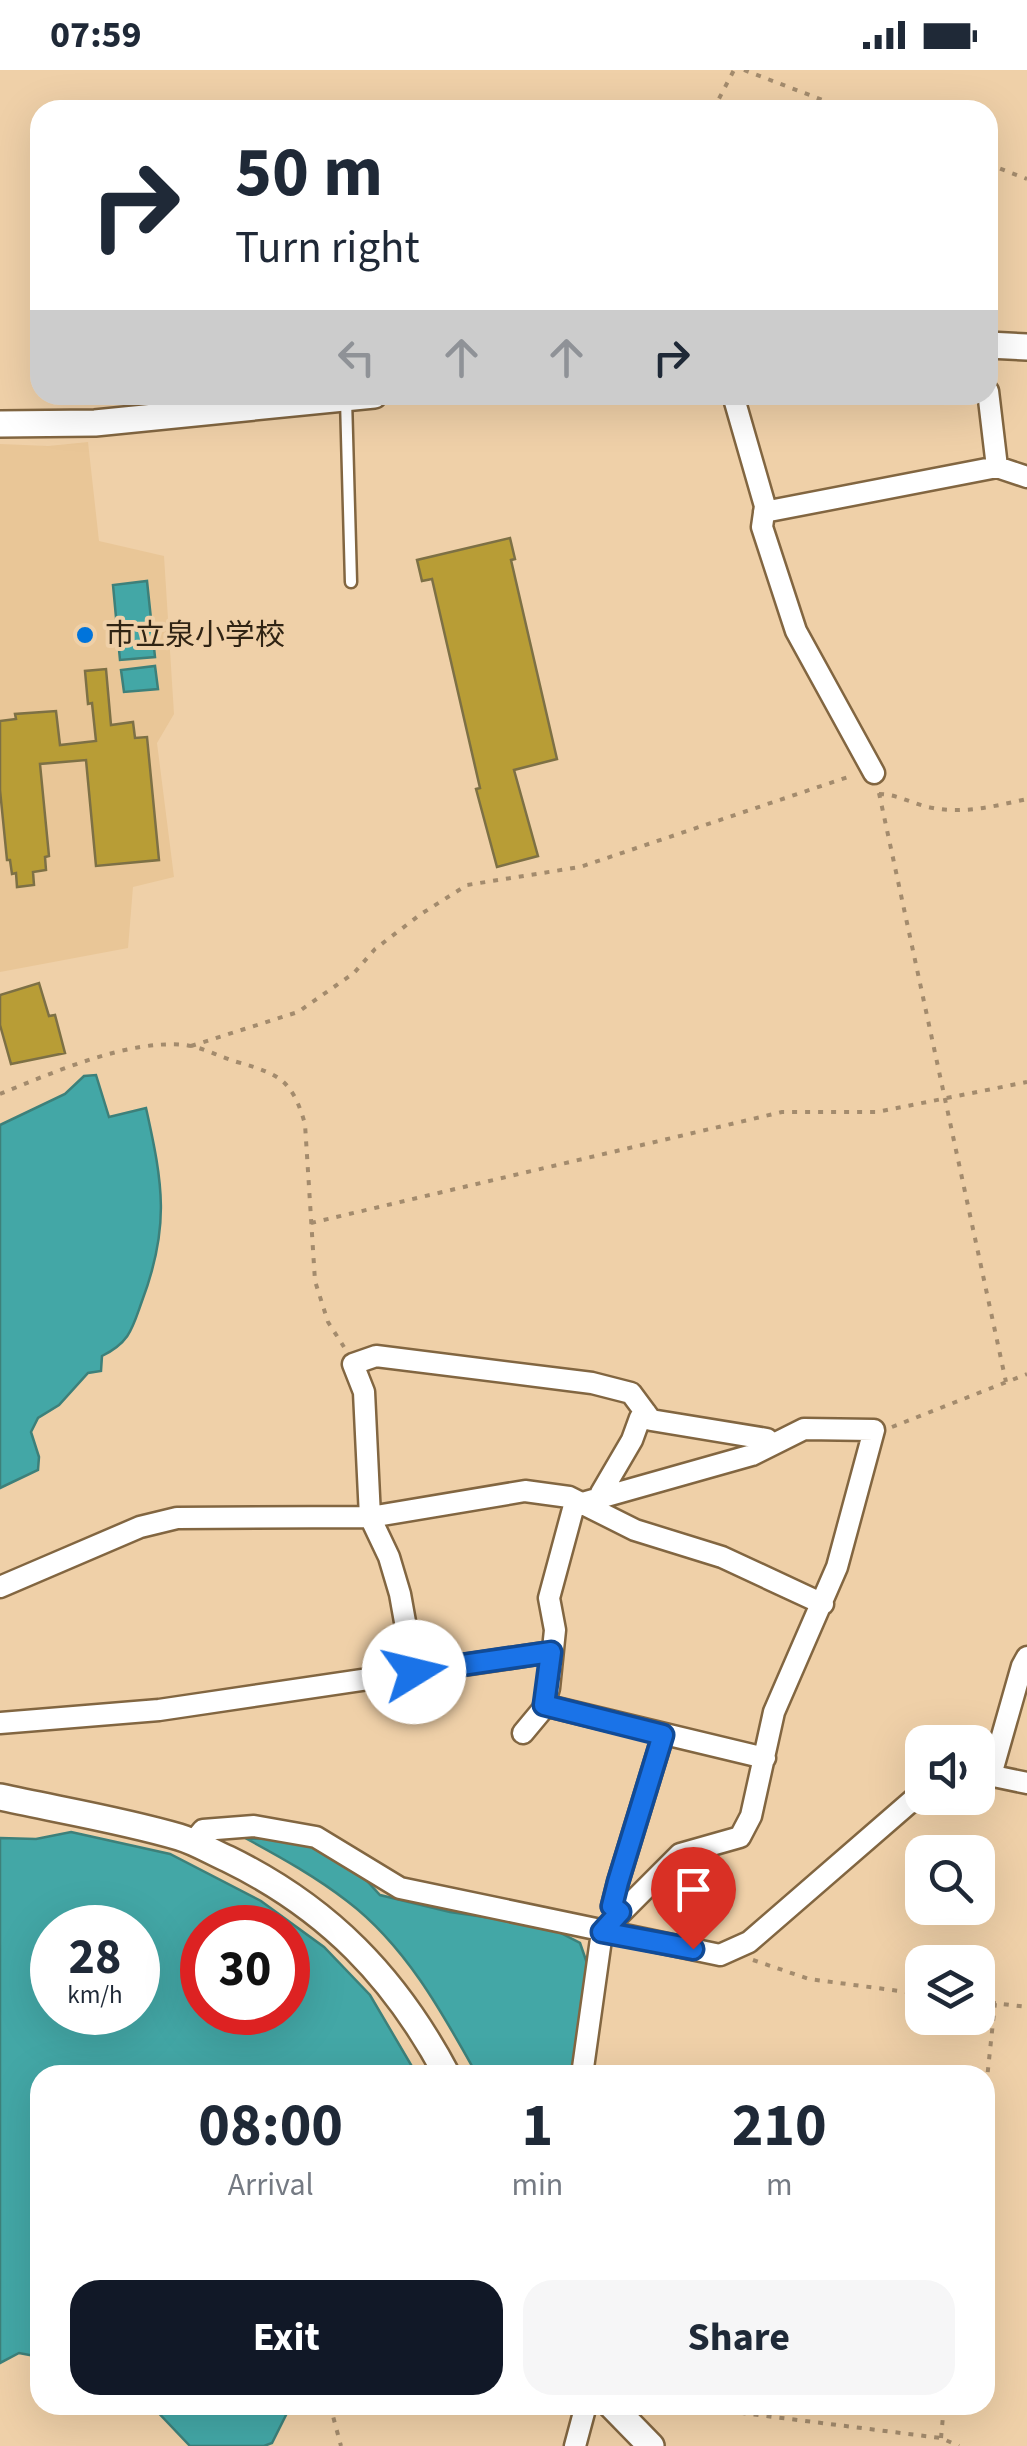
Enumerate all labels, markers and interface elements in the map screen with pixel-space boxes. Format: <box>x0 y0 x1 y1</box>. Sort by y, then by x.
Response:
text: 07:59 <box>50 8 142 62</box>
text: 50 m <box>235 123 383 223</box>
icon: right <box>70 140 200 270</box>
text: Turn right <box>235 216 420 280</box>
icon: left <box>329 330 384 385</box>
icon: ahead <box>434 330 489 385</box>
icon: ahead <box>539 330 594 385</box>
icon: right <box>644 330 699 385</box>
place label: 市立泉小学校 <box>105 614 285 657</box>
marker: 市立泉小学校 <box>74 624 96 646</box>
position arrow <box>362 1620 466 1724</box>
map controls <box>905 1725 995 2035</box>
button: sound <box>905 1725 995 1815</box>
button: search <box>905 1835 995 1925</box>
pin <box>651 1847 736 1950</box>
icon: arrive <box>666 1862 721 1917</box>
speed limit sign: 30 <box>180 1905 310 2035</box>
text: 28 <box>69 1922 121 1993</box>
button: layers <box>905 1945 995 2035</box>
text: km/h <box>67 1977 123 2013</box>
text: 08:00 <box>198 2084 343 2169</box>
text: 1 <box>522 2084 553 2169</box>
text: 210 <box>732 2084 827 2169</box>
text: Arrival <box>228 2162 314 2208</box>
text: min <box>511 2162 563 2208</box>
text: m <box>766 2162 792 2208</box>
button: Exit <box>70 2280 503 2395</box>
button: Share <box>523 2280 955 2395</box>

